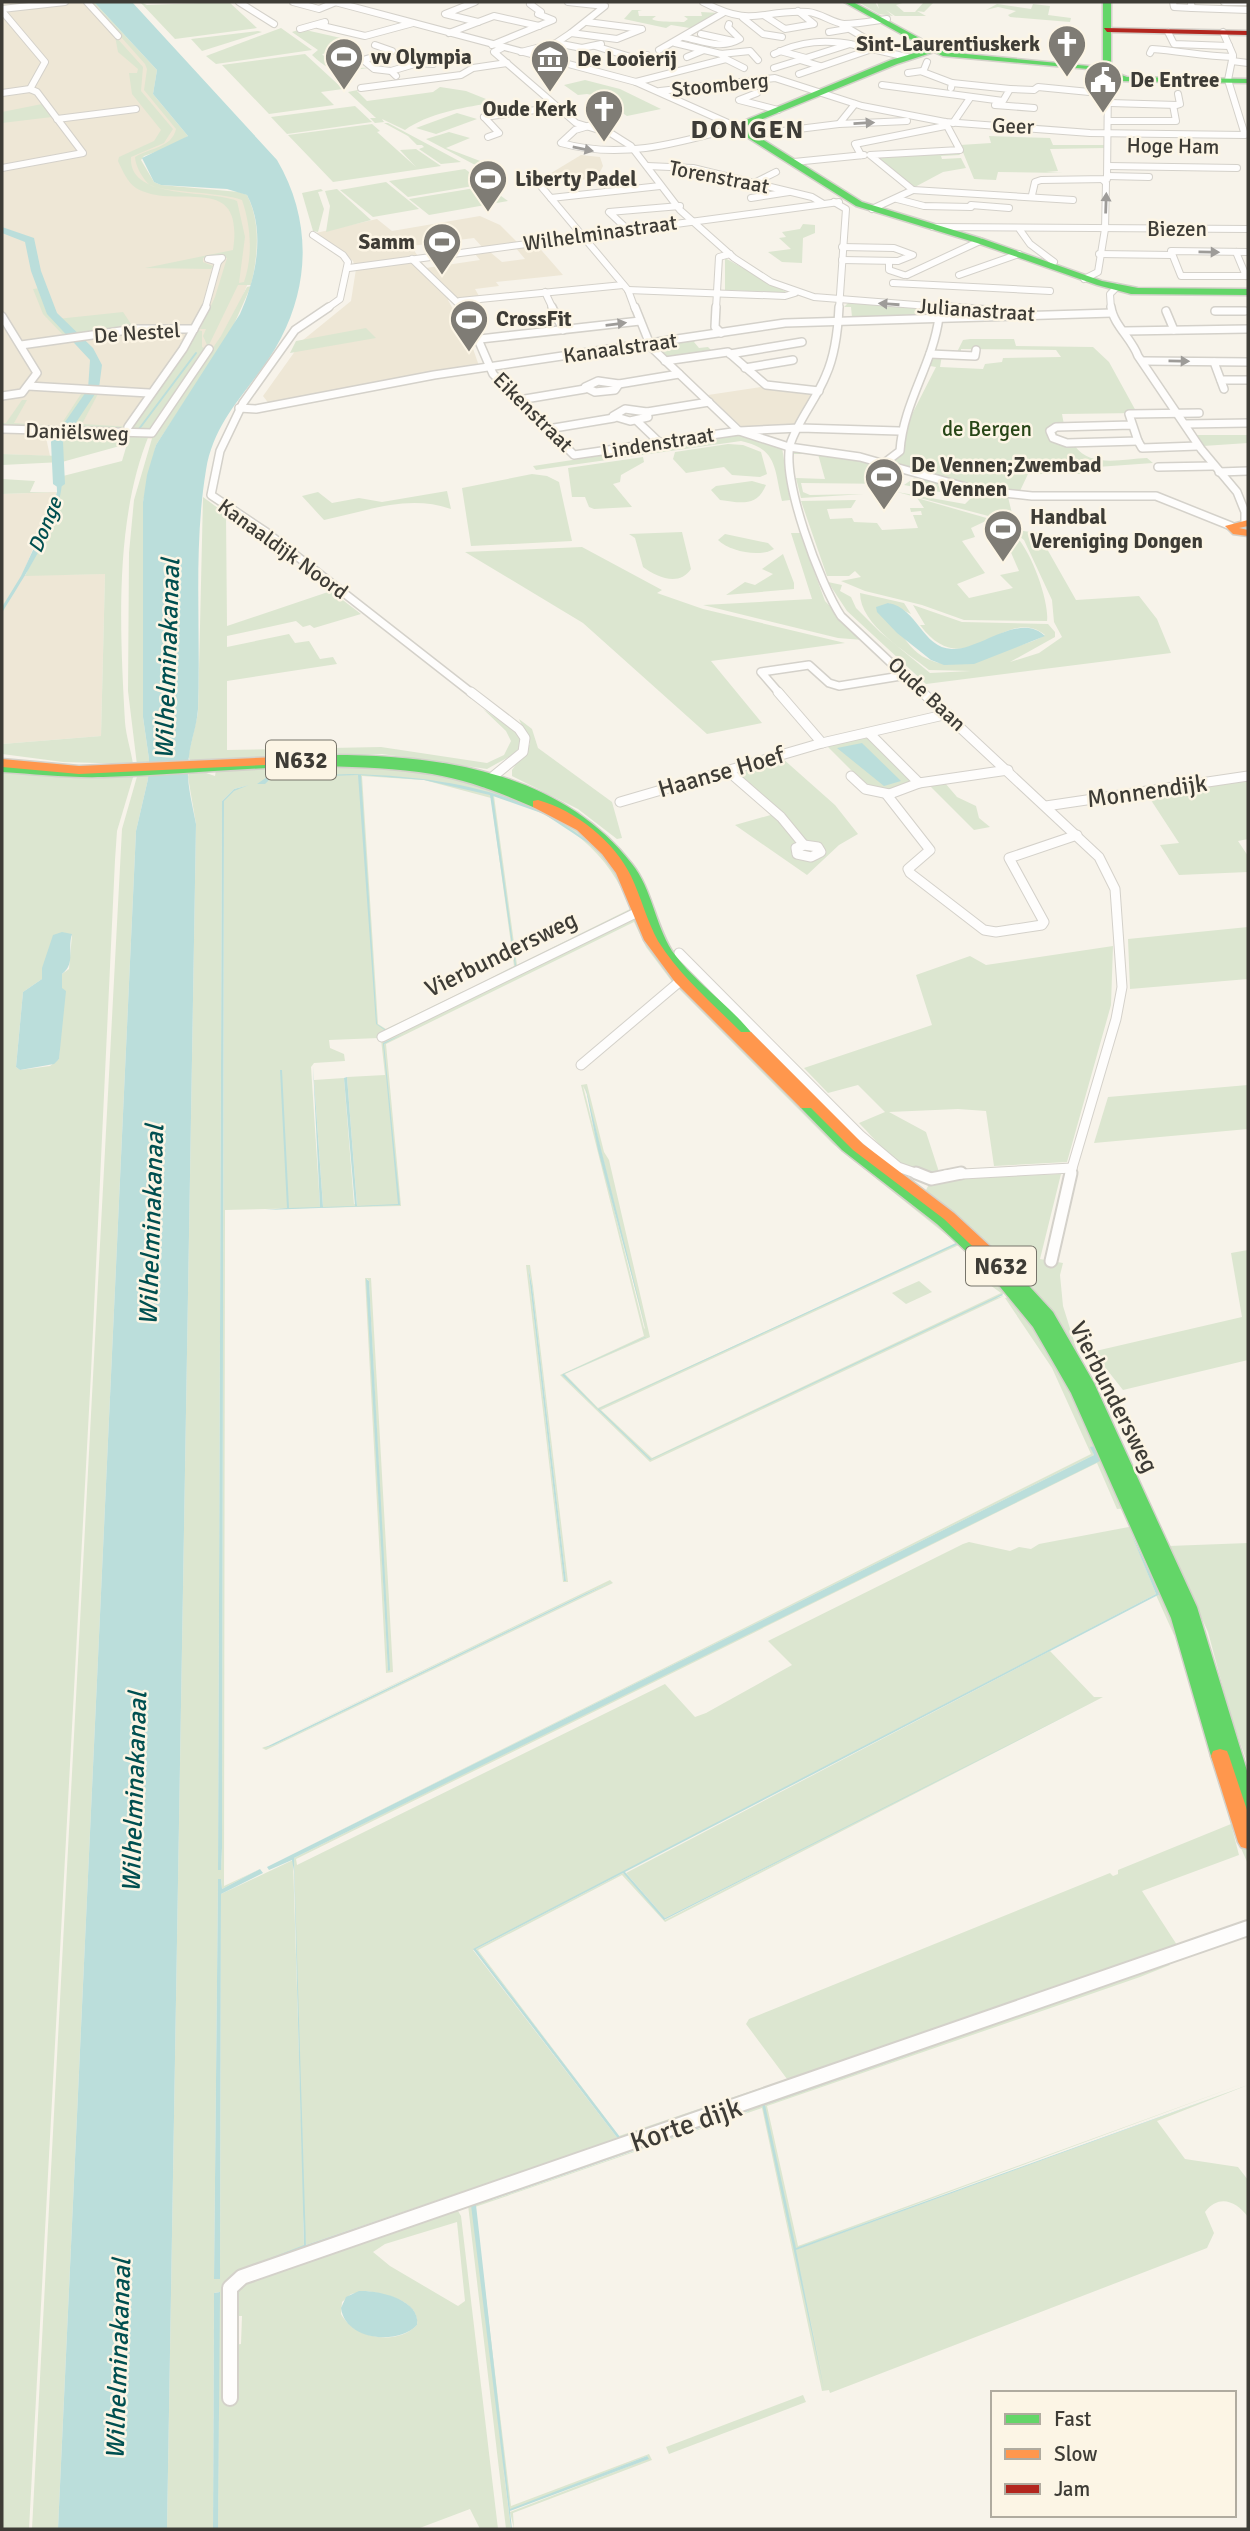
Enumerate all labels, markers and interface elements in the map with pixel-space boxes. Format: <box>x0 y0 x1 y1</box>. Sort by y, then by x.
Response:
church icon: Sint-Laurentiuskerk <box>1046 23 1088 78</box>
place label: Sint-Laurentiuskerk <box>856 31 1040 57</box>
sports icon: vv Olympia <box>323 36 365 91</box>
museum icon: De Looierij <box>529 38 571 93</box>
place label: vv Olympia <box>370 44 472 70</box>
place label: De Looierij <box>577 46 677 72</box>
public building icon: De Entree <box>1082 59 1124 114</box>
street label: Stoomberg <box>670 67 770 103</box>
place label: De Entree <box>1130 67 1219 93</box>
church icon: Oude Kerk <box>583 88 625 143</box>
place label: Oude Kerk <box>483 96 577 122</box>
street label: Geer <box>991 112 1035 140</box>
district label: DONGEN <box>691 114 805 146</box>
one-way arrow <box>853 117 875 128</box>
street label: Hoge Ham <box>1126 132 1220 160</box>
one-way arrow <box>572 143 594 154</box>
street label: Torenstraat <box>667 155 771 199</box>
sports icon: Liberty Padel <box>467 158 509 213</box>
place label: Liberty Padel <box>515 166 637 192</box>
one-way arrow <box>1100 192 1111 214</box>
street label: Wilhelminastraat <box>522 209 678 257</box>
street label: Biezen <box>1147 216 1207 242</box>
sports icon: Samm <box>421 221 463 276</box>
place label: Samm <box>359 229 415 255</box>
one-way arrow <box>1199 246 1221 257</box>
street label: Julianastraat <box>916 293 1036 327</box>
sports icon: CrossFit <box>448 298 490 353</box>
one-way arrow <box>878 298 900 309</box>
place label: CrossFit <box>496 306 572 332</box>
street label: De Nestel <box>93 317 181 349</box>
one-way arrow <box>605 318 627 329</box>
street label: Kanaalstraat <box>561 327 679 369</box>
one-way arrow <box>1168 355 1190 367</box>
street label: Eikenstraat <box>488 367 578 457</box>
park label: de Bergen <box>942 416 1032 442</box>
street label: Daniëlsweg <box>25 417 129 447</box>
street label: Lindenstraat <box>600 421 716 465</box>
place label: De Vennen;Zwembad De Vennen <box>911 452 1101 502</box>
sports icon: De Vennen;Zwembad De Vennen <box>863 456 905 511</box>
water label: Donge <box>22 492 68 557</box>
street label: Kanaaldijk Noord <box>213 493 353 605</box>
place label: Handbal Vereniging Dongen <box>1030 504 1203 554</box>
sports icon: Handbal Vereniging Dongen <box>982 508 1024 563</box>
water label: Wilhelminakanaal <box>149 556 188 760</box>
street label: Oude Baan <box>883 651 971 737</box>
street label: Haanse Hoef <box>654 739 789 804</box>
road number: N632 <box>266 740 336 780</box>
street label: Monnendijk <box>1085 768 1209 814</box>
street label: Vierbundersweg <box>420 904 582 1004</box>
water label: Wilhelminakanaal <box>133 1122 172 1326</box>
road number: N632 <box>966 1246 1036 1286</box>
street label: Vierbundersweg <box>1063 1316 1165 1478</box>
water label: Wilhelminakanaal <box>116 1689 155 1893</box>
street label: Korte dijk <box>626 2090 746 2160</box>
water label: Wilhelminakanaal <box>100 2256 139 2460</box>
legend <box>991 2391 1236 2517</box>
text: Fast <box>1054 2406 1091 2432</box>
text: Slow <box>1054 2441 1098 2467</box>
text: Jam <box>1054 2476 1090 2502</box>

